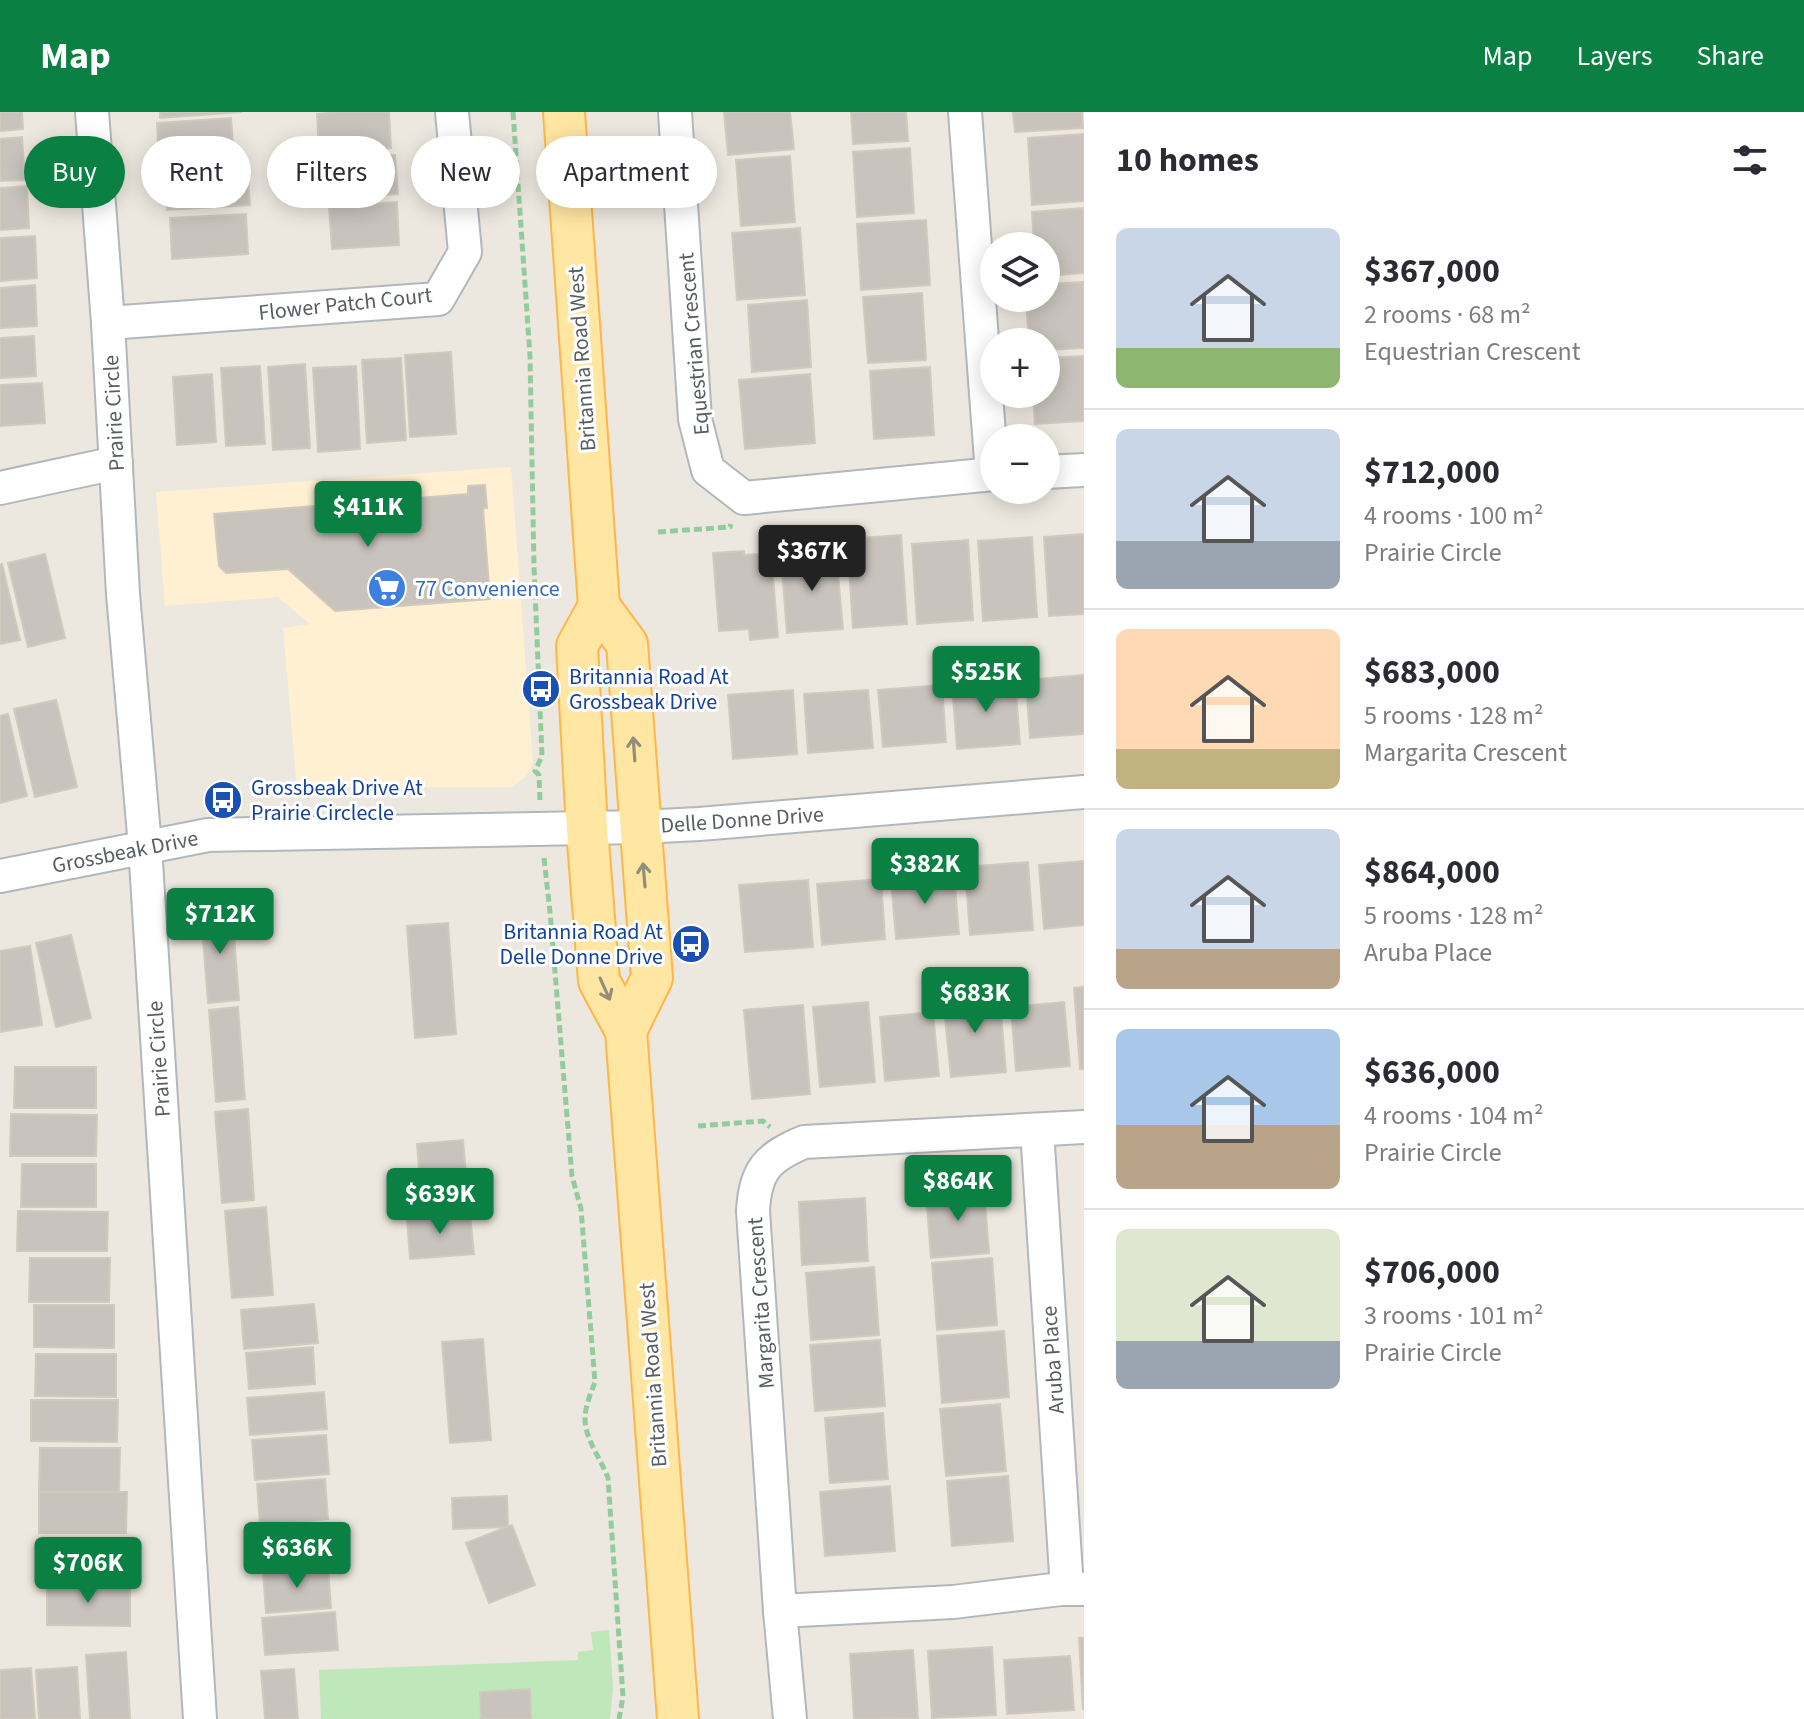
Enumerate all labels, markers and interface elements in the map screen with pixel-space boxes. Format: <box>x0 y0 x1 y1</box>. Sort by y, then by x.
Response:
text: Map <box>40 29 111 83</box>
text: Map <box>1482 36 1532 76</box>
text: Layers <box>1576 36 1652 76</box>
text: Share <box>1696 36 1764 76</box>
chip: Buy <box>24 136 125 208</box>
chip: Rent <box>141 136 251 208</box>
chip: Filters <box>267 136 395 208</box>
chip: New <box>411 136 520 208</box>
chip: Apartment <box>536 136 717 208</box>
text: 10 homes <box>1116 136 1259 185</box>
icon: filters <box>1728 138 1772 182</box>
map controls <box>980 232 1060 504</box>
button: layers <box>980 232 1060 312</box>
text: $367,000 <box>1364 247 1500 296</box>
street label: Equestrian Crescent <box>670 251 718 437</box>
icon: home <box>1180 260 1276 356</box>
street label: Britannia Road West <box>560 265 604 452</box>
street label: Flower Patch Court <box>257 279 434 329</box>
text: 2 rooms · 68 m² <box>1364 296 1531 333</box>
button: + <box>980 328 1060 408</box>
text: Equestrian Crescent <box>1364 333 1581 370</box>
street label: Prairie Circle <box>95 354 133 472</box>
button: − <box>980 424 1060 504</box>
text: $712,000 <box>1364 448 1500 497</box>
icon: home <box>1180 461 1276 557</box>
pin: $411K <box>312 481 424 549</box>
text: $411K <box>333 488 403 525</box>
text: 4 rooms · 100 m² <box>1364 497 1543 534</box>
pin: $367K <box>756 525 868 593</box>
text: $367K <box>777 532 847 569</box>
text: Prairie Circle <box>1364 534 1502 571</box>
supermarket icon: 77 Convenience <box>366 567 408 609</box>
place label: 77 Convenience <box>415 573 560 605</box>
pin: $525K <box>930 646 1042 714</box>
text: $683,000 <box>1364 648 1500 697</box>
text: $525K <box>951 653 1021 690</box>
place label: Britannia Road At Grossbeak Drive <box>569 661 729 718</box>
icon: home <box>1180 661 1276 757</box>
bus stop icon: Britannia Road At Grossbeak Drive <box>520 668 562 710</box>
text: 5 rooms · 128 m² <box>1364 697 1543 734</box>
text: Margarita Crescent <box>1364 734 1567 771</box>
one-way arrow <box>626 736 641 763</box>
place label: Grossbeak Drive At Prairie Circlecle <box>251 772 423 829</box>
bus stop icon: Grossbeak Drive At Prairie Circlecle <box>202 779 244 821</box>
street label: Delle Donne Drive <box>659 798 825 842</box>
street label: Grossbeak Drive <box>49 822 201 882</box>
pin: $382K <box>869 838 981 906</box>
text: $382K <box>890 845 960 882</box>
text: $864,000 <box>1364 848 1500 897</box>
icon: home <box>1180 861 1276 957</box>
one-way arrow <box>636 862 651 889</box>
pin: $712K <box>164 888 276 956</box>
text: $712K <box>185 895 255 932</box>
text: 5 rooms · 128 m² <box>1364 897 1543 934</box>
place label: Britannia Road At Delle Donne Drive <box>500 916 664 973</box>
bus stop icon: Britannia Road At Delle Donne Drive <box>670 923 712 965</box>
text: Aruba Place <box>1364 934 1492 971</box>
pin: $683K <box>919 967 1031 1035</box>
text: $683K <box>940 974 1010 1011</box>
one-way arrow <box>598 976 613 1001</box>
street label: Prairie Circle <box>139 1000 179 1118</box>
text: $636,000 <box>1364 1048 1500 1097</box>
icon: home <box>1180 1061 1276 1157</box>
text: 4 rooms · 104 m² <box>1364 1097 1543 1134</box>
text: Prairie Circle <box>1364 1134 1502 1171</box>
pin: $864K <box>902 1155 1014 1223</box>
text: $864K <box>923 1162 993 1199</box>
pin: $639K <box>384 1168 496 1236</box>
text: $639K <box>405 1175 475 1212</box>
street label: Margarita Crescent <box>739 1216 783 1390</box>
text: $706,000 <box>1364 1248 1500 1297</box>
icon: home <box>1180 1261 1276 1357</box>
street label: Britannia Road West <box>631 1281 675 1468</box>
text: 3 rooms · 101 m² <box>1364 1297 1543 1334</box>
street label: Aruba Place <box>1033 1305 1073 1415</box>
text: Prairie Circle <box>1364 1334 1502 1371</box>
pin: $636K <box>241 1522 353 1590</box>
text: $636K <box>262 1529 332 1566</box>
pin: $706K <box>32 1537 144 1605</box>
text: $706K <box>53 1544 123 1581</box>

